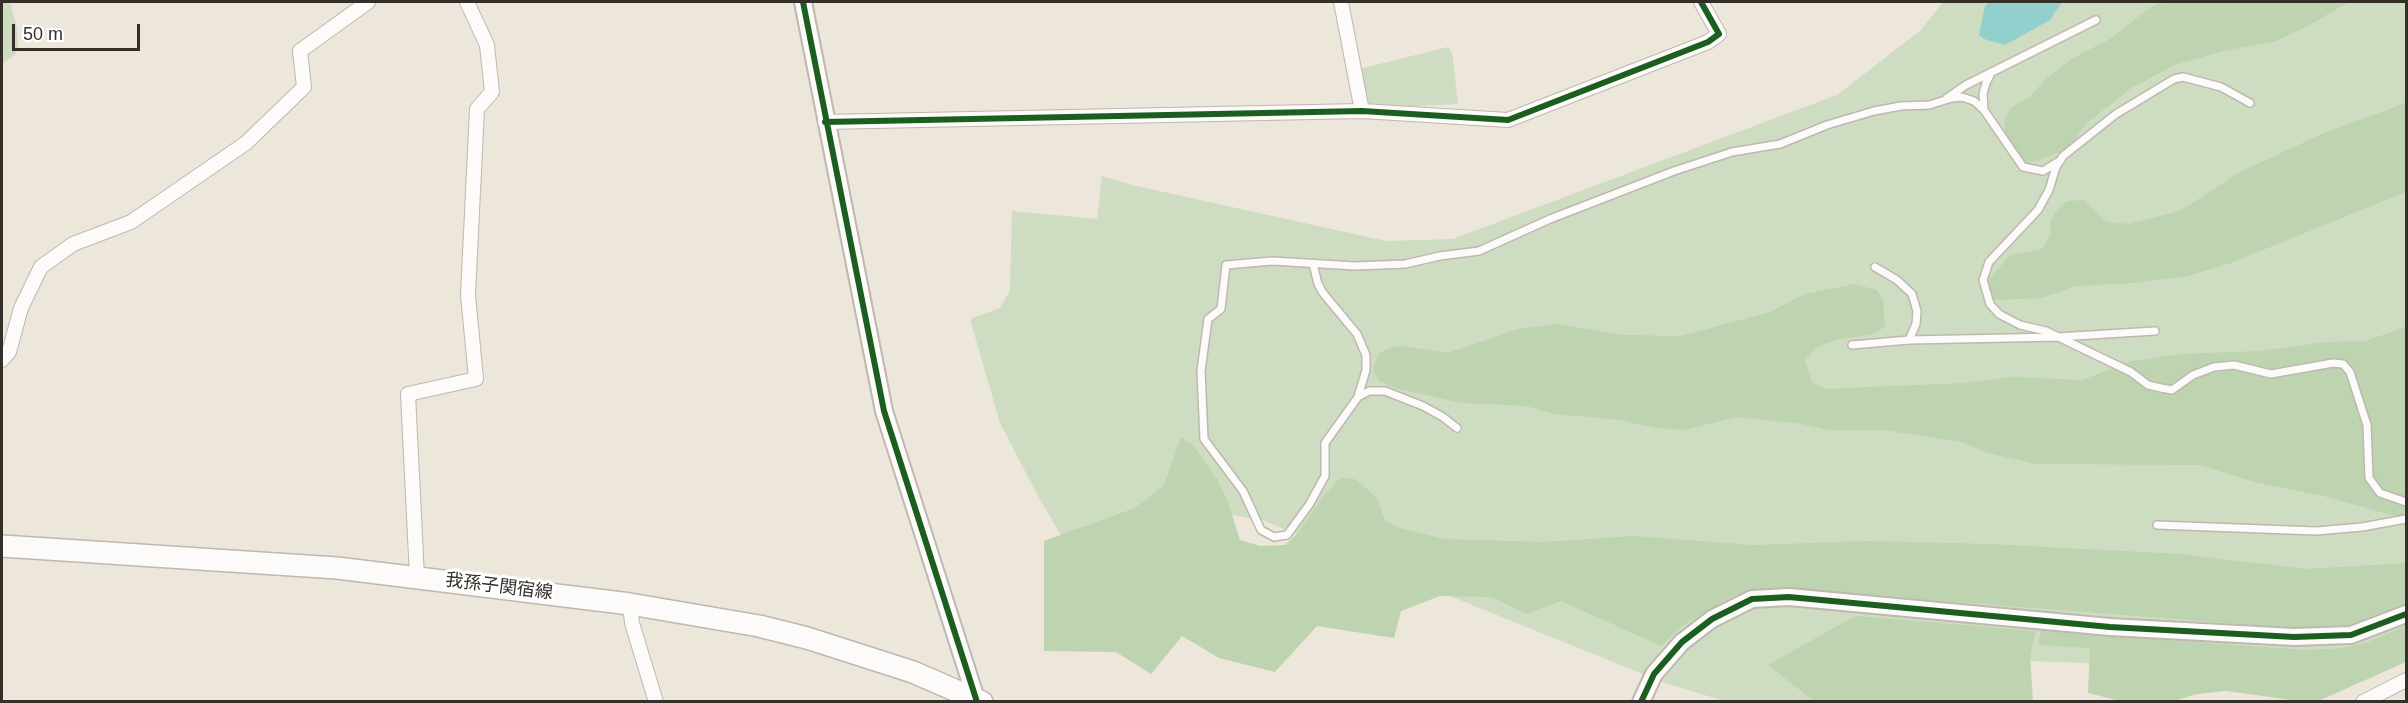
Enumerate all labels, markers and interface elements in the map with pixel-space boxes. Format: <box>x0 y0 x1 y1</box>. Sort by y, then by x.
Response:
scale bar <box>15 12 142 50</box>
text: 50 m <box>23 24 63 44</box>
street label: 我孫子関宿線 <box>444 570 554 604</box>

